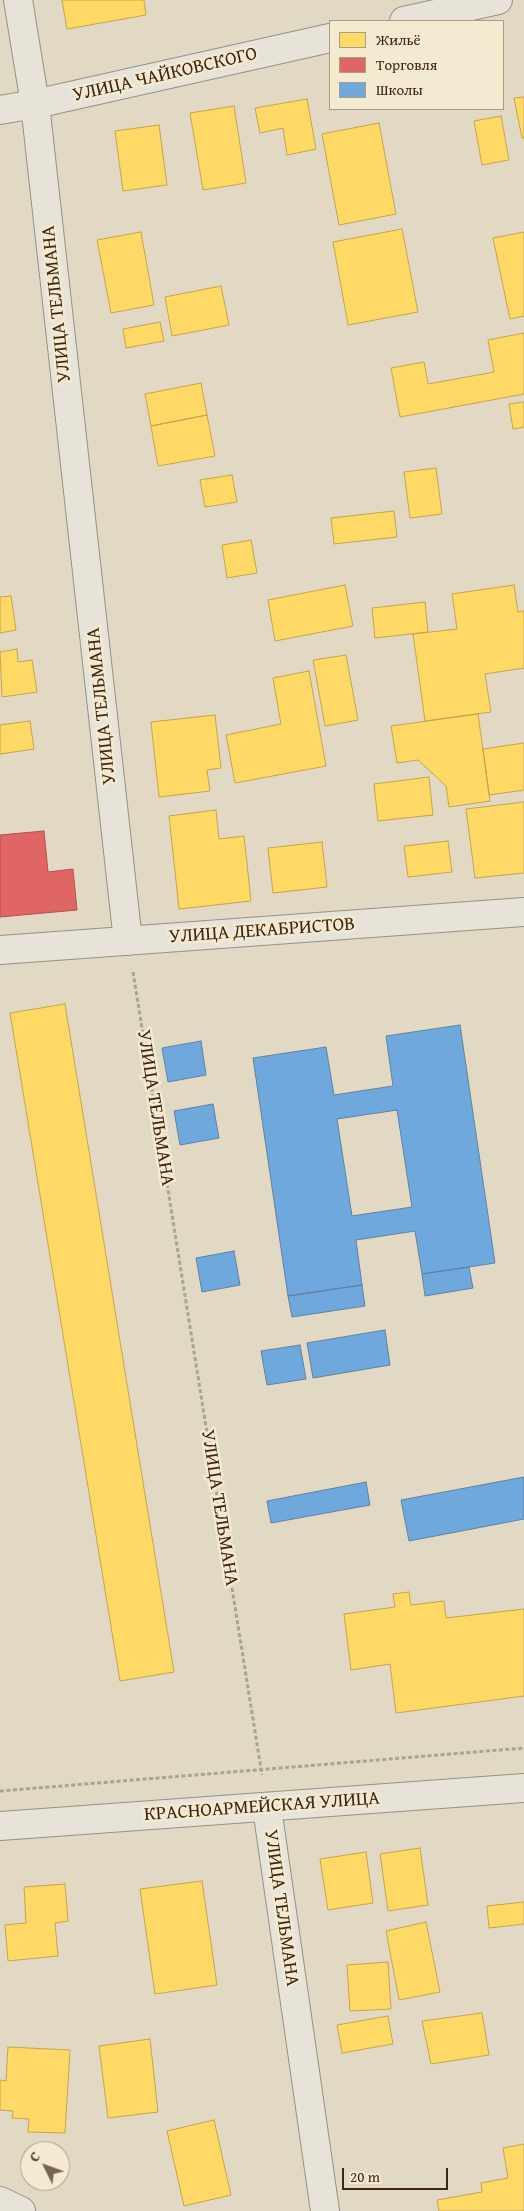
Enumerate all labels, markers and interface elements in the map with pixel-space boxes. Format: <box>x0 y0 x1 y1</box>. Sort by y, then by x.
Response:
legend <box>329 20 504 110</box>
text: Жильё <box>376 29 421 50</box>
street label: УЛИЦА ЧАЙКОВСКОГО <box>71 43 259 107</box>
text: Торговля <box>376 54 437 75</box>
text: Школы <box>376 79 423 100</box>
street label: УЛИЦА ТЕЛЬМАНА <box>37 224 77 384</box>
street label: УЛИЦА ТЕЛЬМАНА <box>82 626 122 786</box>
street label: УЛИЦА ДЕКАБРИСТОВ <box>168 913 356 949</box>
street label: УЛИЦА ТЕЛЬМАНА <box>131 1028 179 1188</box>
street label: УЛИЦА ТЕЛЬМАНА <box>195 1428 243 1588</box>
street label: КРАСНОАРМЕЙСКАЯ УЛИЦА <box>143 1787 381 1827</box>
street label: УЛИЦА ТЕЛЬМАНА <box>259 1828 303 1988</box>
north arrow <box>20 2141 70 2191</box>
text: С <box>25 2147 45 2166</box>
scale bar <box>344 2158 450 2190</box>
text: 20 m <box>350 2166 380 2187</box>

